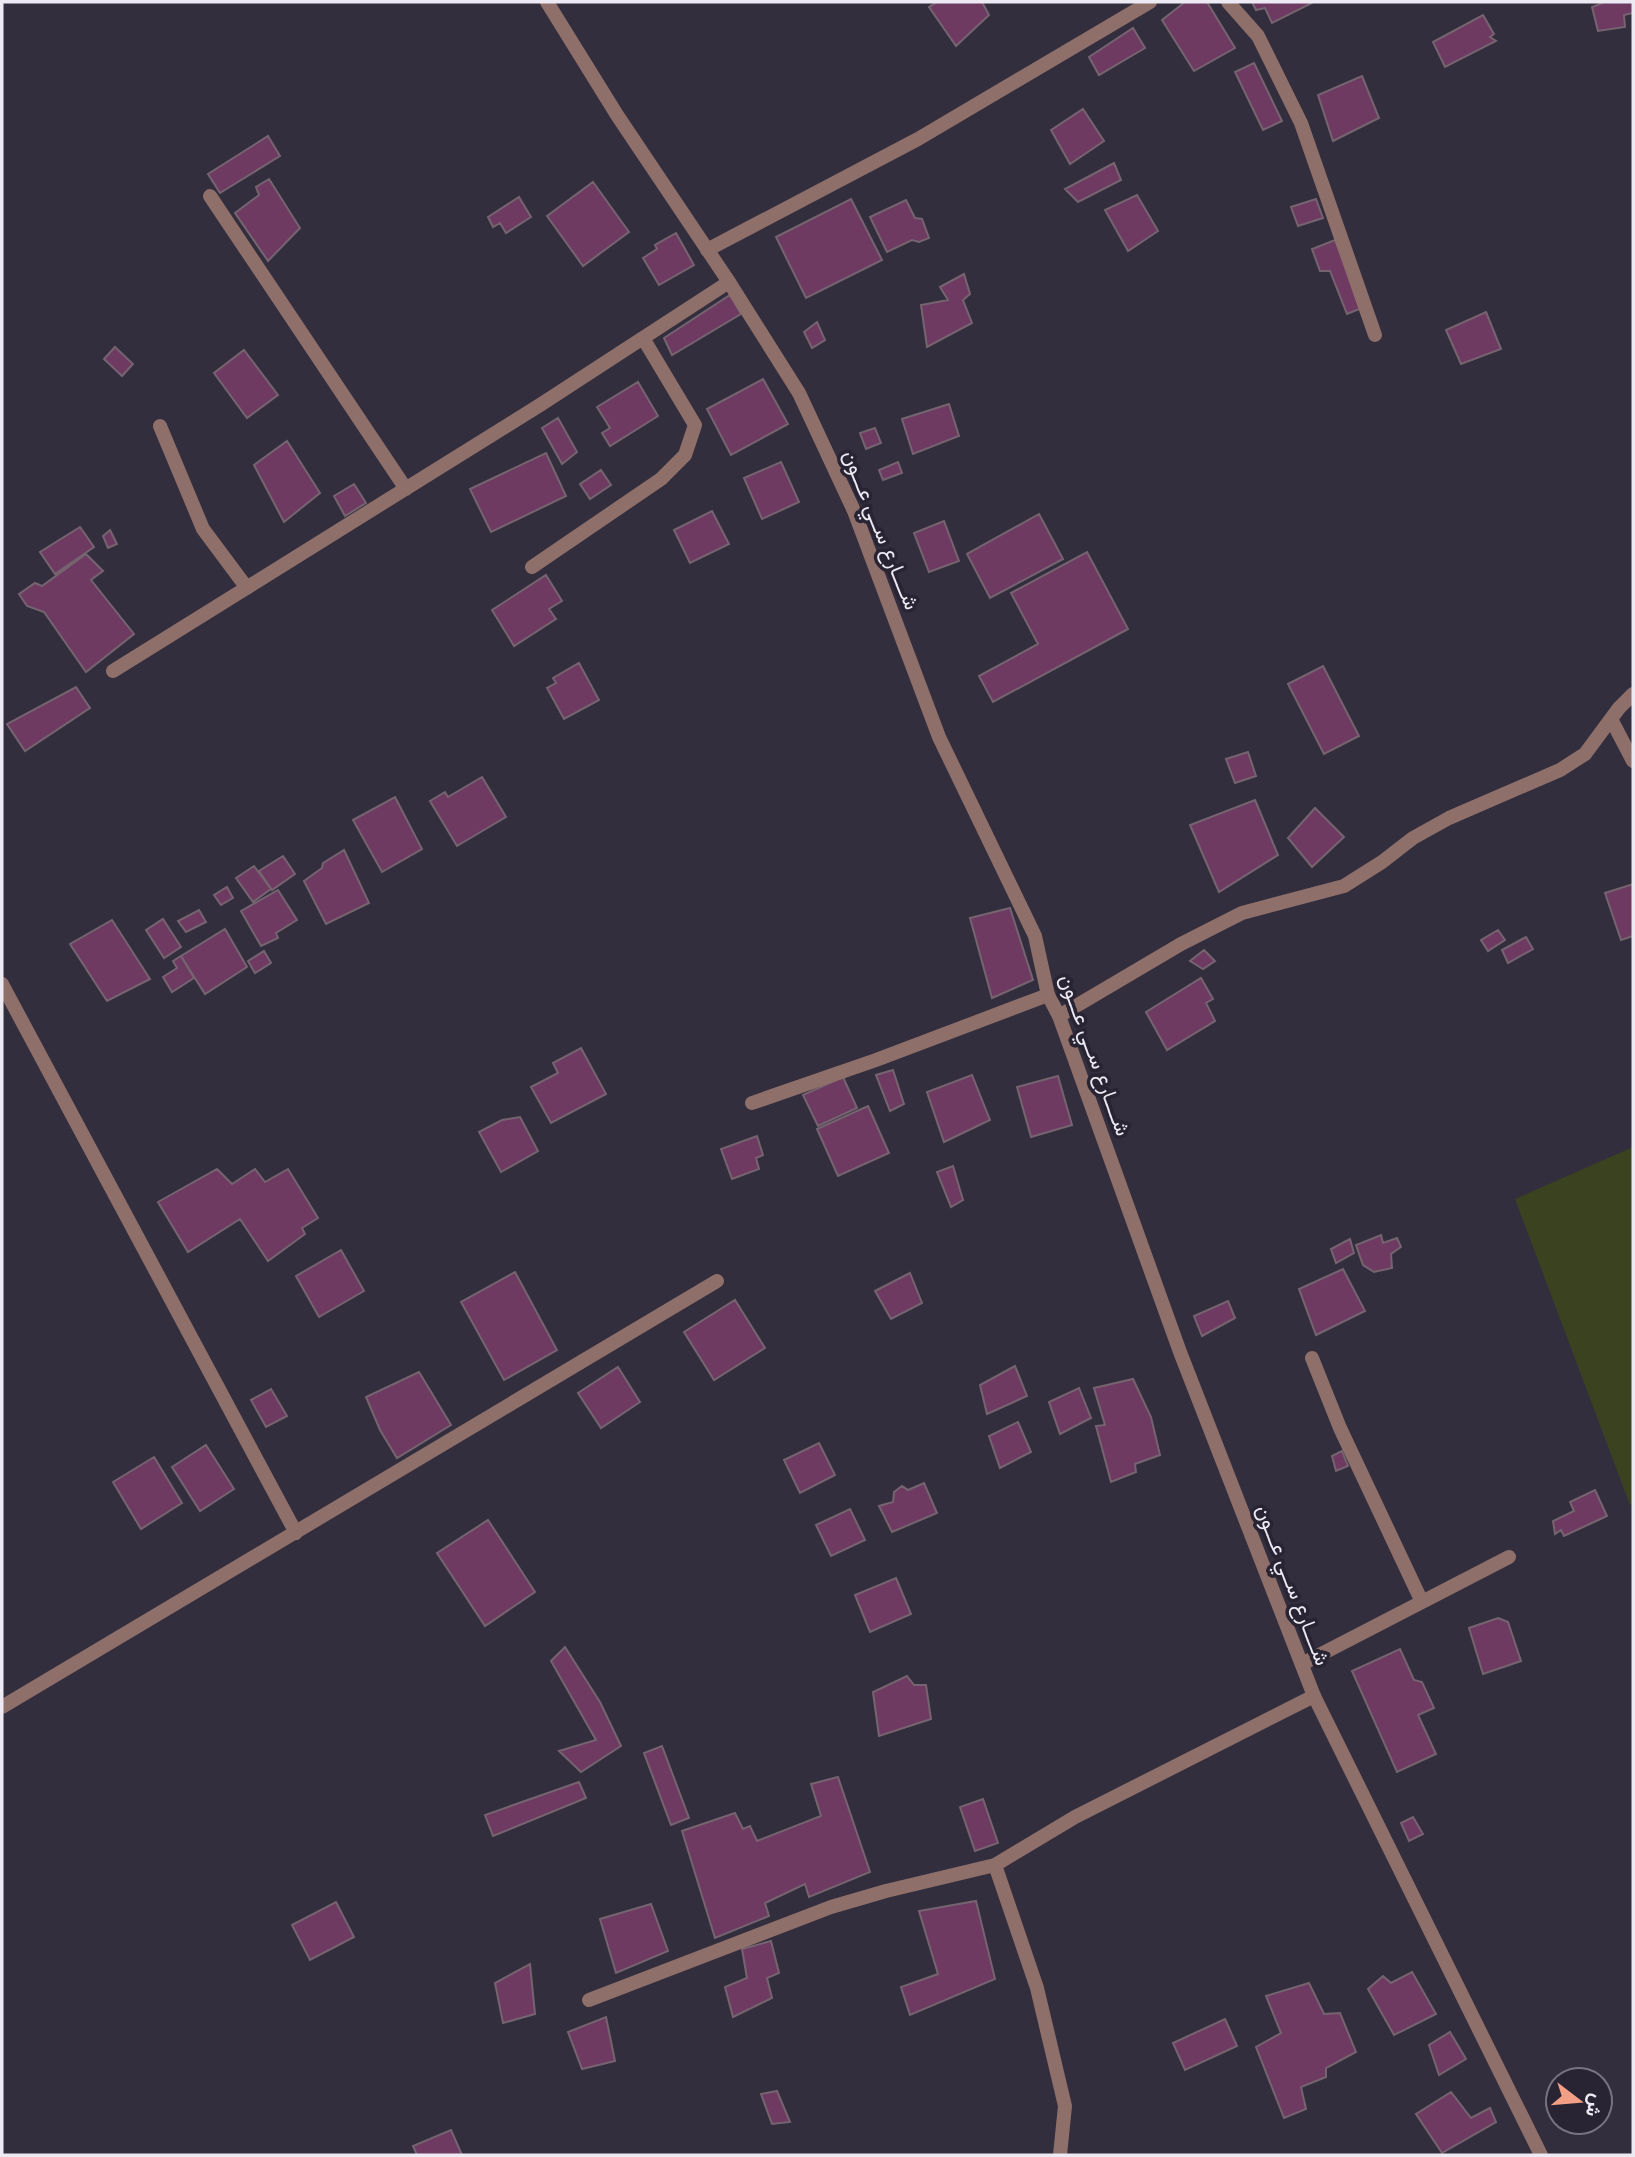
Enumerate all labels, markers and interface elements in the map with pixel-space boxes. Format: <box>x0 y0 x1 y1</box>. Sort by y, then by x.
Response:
street label: شــــارع ســي عـــون <box>833 446 927 615</box>
street label: شــــارع ســي عـــون <box>1050 970 1138 1141</box>
street label: شــــارع ســي عـــون <box>1247 1500 1337 1670</box>
north arrow <box>1544 2066 1614 2136</box>
text: ش <box>1580 2091 1611 2120</box>

